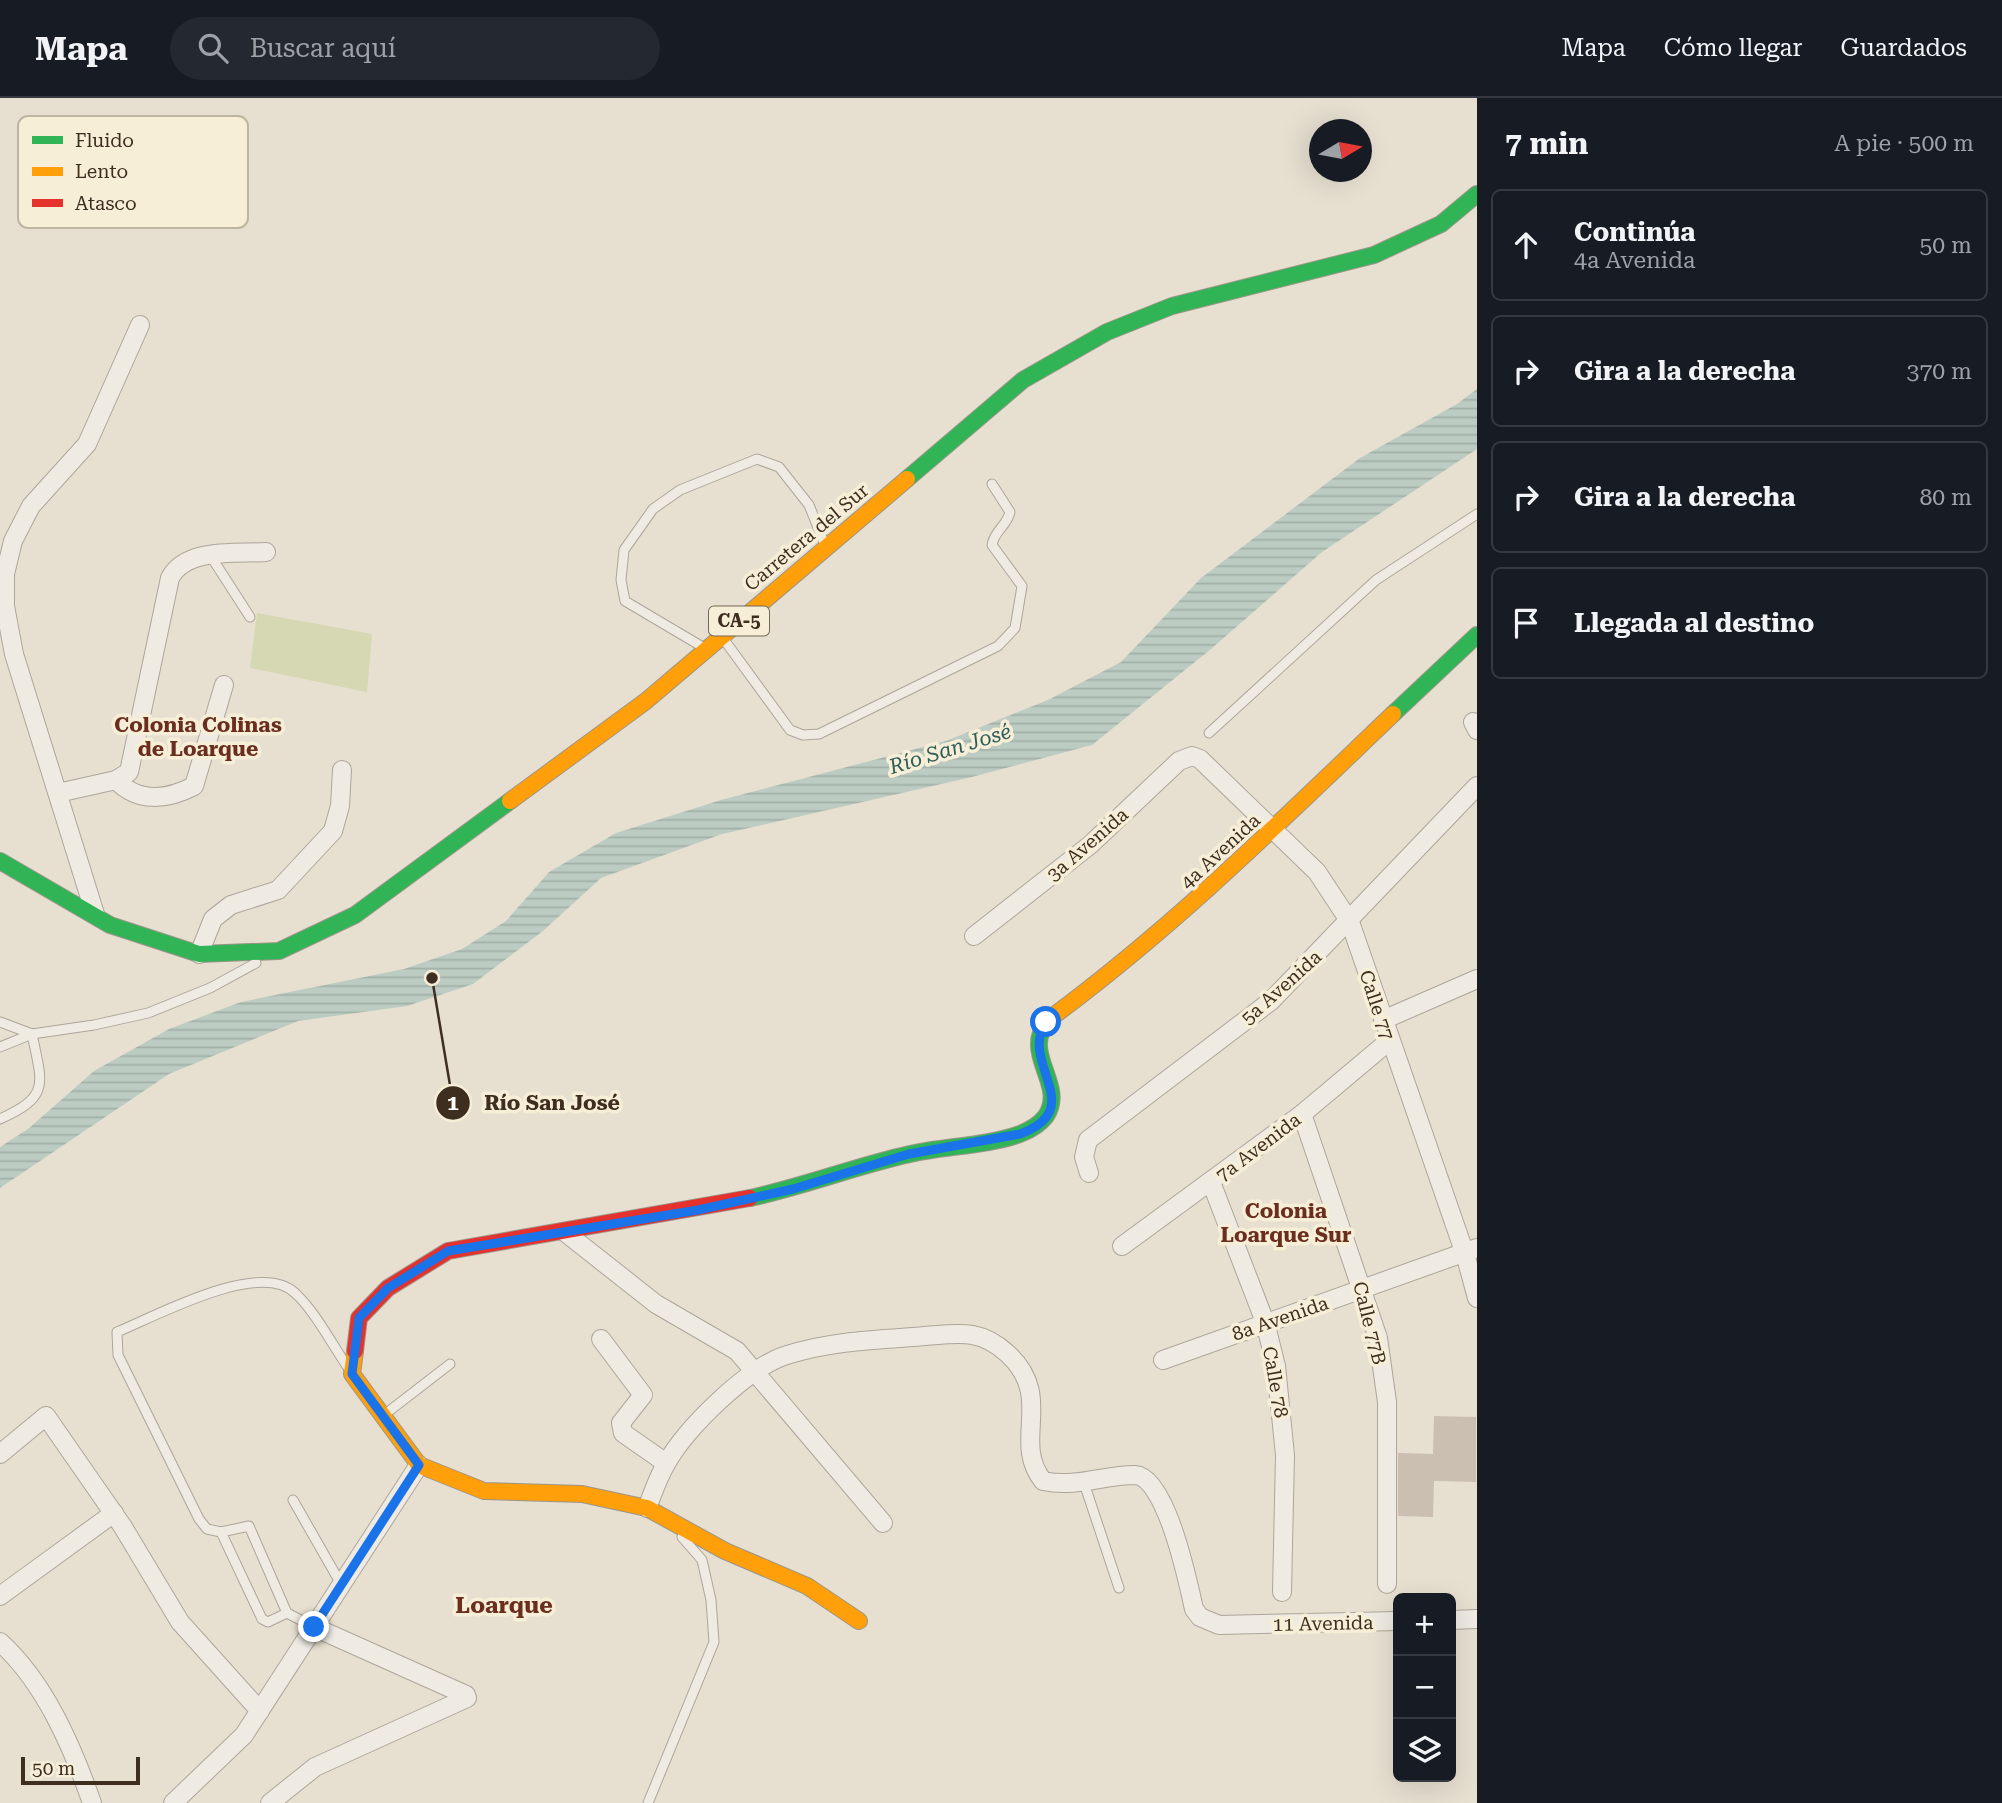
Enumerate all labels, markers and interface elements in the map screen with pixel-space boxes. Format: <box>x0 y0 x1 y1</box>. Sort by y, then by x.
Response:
search box <box>170 17 660 80</box>
text: Mapa <box>35 29 128 68</box>
icon: search <box>194 29 232 67</box>
text: Buscar aquí <box>250 33 396 63</box>
text: Mapa <box>1562 34 1626 62</box>
text: Cómo llegar <box>1664 34 1802 62</box>
text: Guardados <box>1840 34 1967 62</box>
legend <box>18 116 248 228</box>
north arrow <box>1309 119 1372 182</box>
text: 7 min <box>1505 126 1588 161</box>
text: Fluido <box>75 129 134 152</box>
text: A pie · 500 m <box>1834 130 1974 157</box>
text: Lento <box>75 160 128 183</box>
text: Atasco <box>75 192 137 215</box>
text: Continúa <box>1574 217 1696 247</box>
icon: ahead <box>1507 226 1545 264</box>
text: 50 m <box>1919 232 1972 259</box>
text: 4a Avenida <box>1574 247 1695 274</box>
icon: right <box>1507 352 1545 390</box>
text: Gira a la derecha <box>1574 356 1795 386</box>
text: 370 m <box>1907 358 1972 385</box>
icon: right <box>1507 478 1545 516</box>
street label: Carretera del Sur <box>740 479 873 596</box>
text: Gira a la derecha <box>1574 482 1795 512</box>
text: 80 m <box>1919 484 1972 511</box>
icon: arrive <box>1507 604 1545 642</box>
road number: CA-5 <box>709 606 769 636</box>
text: Llegada al destino <box>1574 608 1814 638</box>
district label: Colonia Colinas de Loarque <box>114 713 282 761</box>
water label: Río San José <box>885 719 1014 779</box>
street label: 3a Avenida <box>1042 802 1133 886</box>
street label: 4a Avenida <box>1176 808 1265 894</box>
street label: 5a Avenida <box>1236 945 1327 1029</box>
street label: Calle 77 <box>1354 967 1399 1043</box>
route start <box>1030 1006 1061 1037</box>
callout: Río San José <box>435 1082 634 1124</box>
text: 1 <box>447 1091 459 1115</box>
text: Río San José <box>484 1091 620 1115</box>
street label: 7a Avenida <box>1211 1108 1306 1187</box>
district label: Colonia Loarque Sur <box>1221 1199 1352 1247</box>
street label: Calle 77B <box>1348 1279 1391 1367</box>
street label: 8a Avenida <box>1229 1291 1332 1346</box>
street label: Calle 78 <box>1258 1345 1293 1420</box>
district label: Loarque <box>455 1592 553 1619</box>
map controls <box>1393 1593 1456 1782</box>
button: + <box>1393 1593 1456 1656</box>
route end <box>298 1611 329 1642</box>
street label: 11 Avenida <box>1272 1611 1374 1636</box>
button: − <box>1393 1656 1456 1719</box>
button: layers <box>1393 1719 1456 1782</box>
scale bar <box>21 1754 140 1786</box>
text: 50 m <box>32 1757 75 1780</box>

